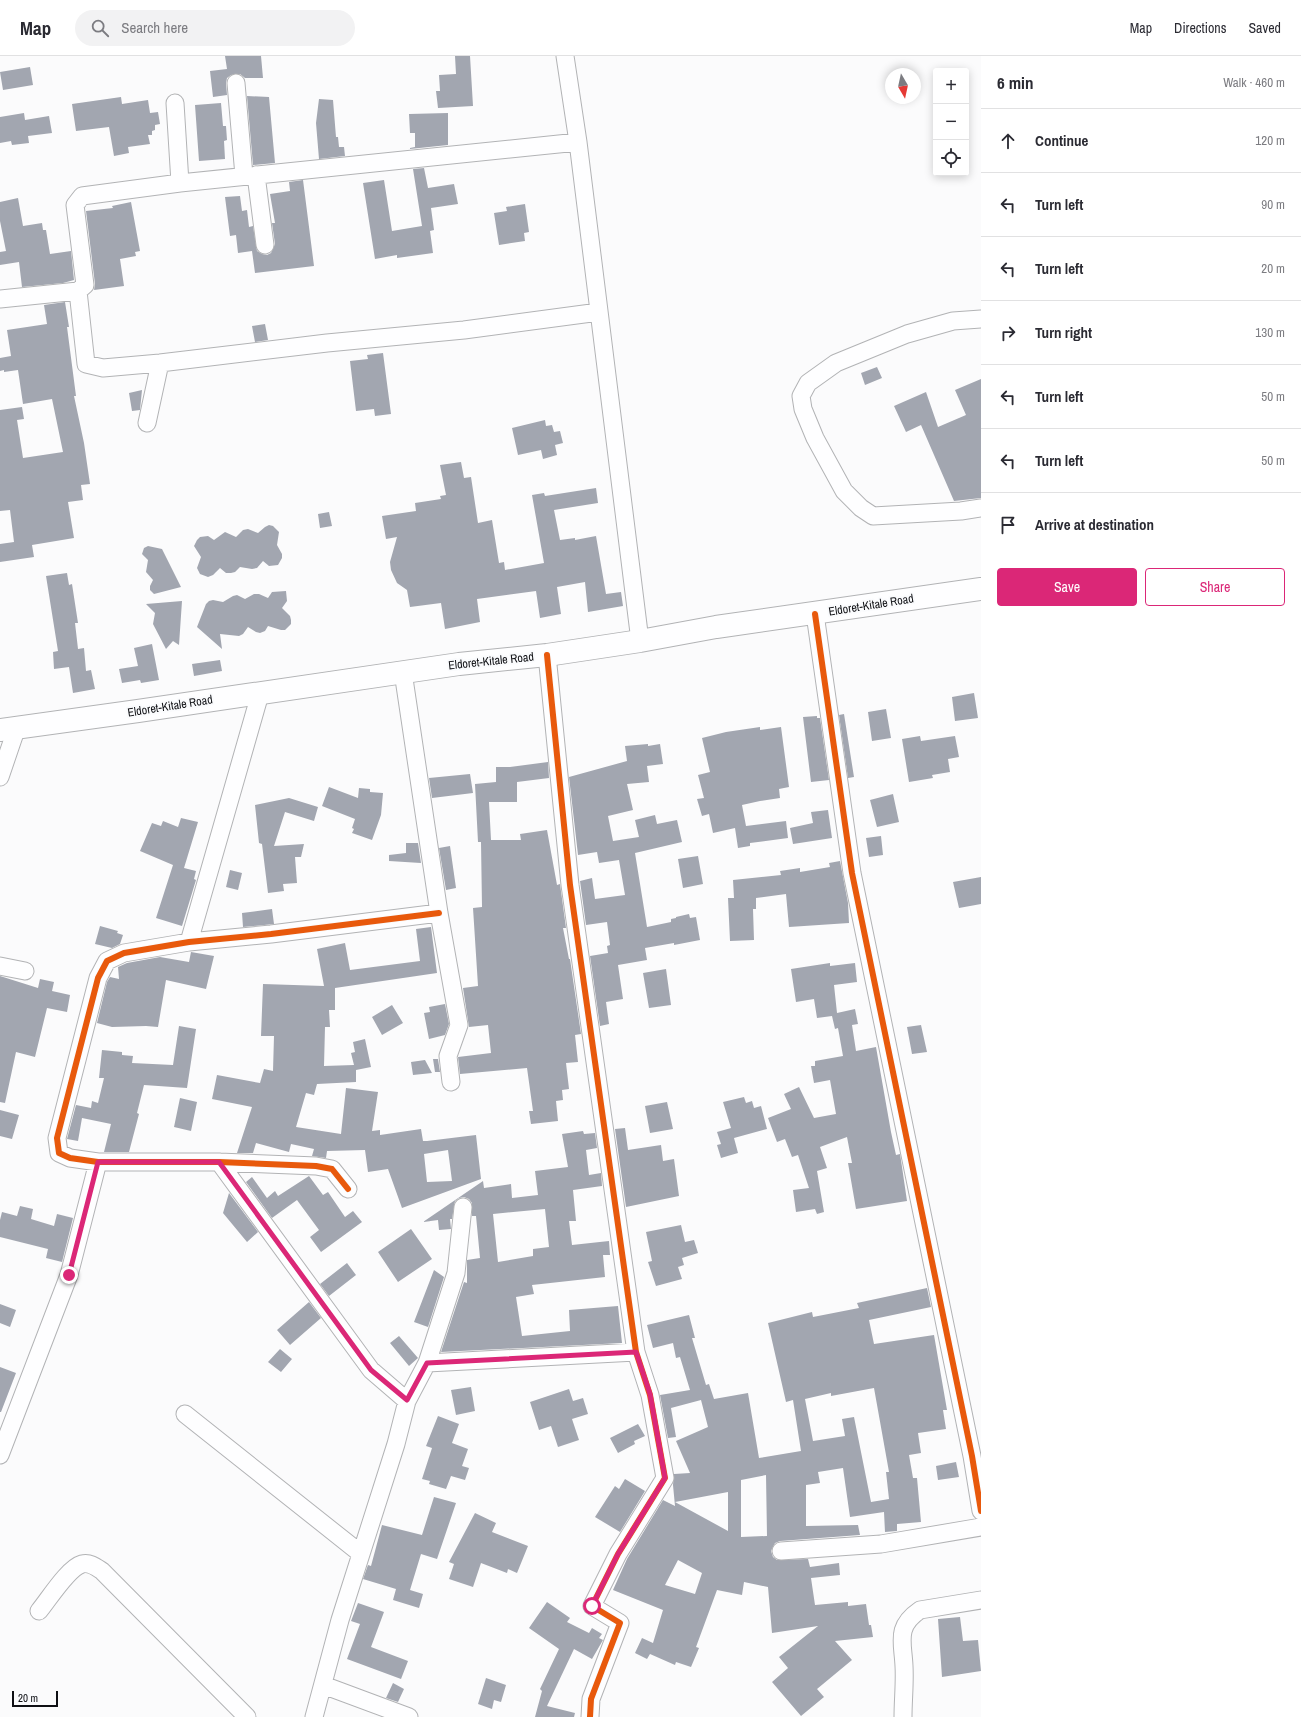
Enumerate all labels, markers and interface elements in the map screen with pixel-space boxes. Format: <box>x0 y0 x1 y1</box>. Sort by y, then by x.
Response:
search box <box>75 10 355 46</box>
text: Map <box>20 15 51 41</box>
icon: search <box>89 17 111 39</box>
text: Search here <box>121 17 188 38</box>
text: Map <box>1130 19 1152 37</box>
text: Directions <box>1174 19 1226 37</box>
text: Saved <box>1248 19 1281 37</box>
north arrow <box>885 68 921 104</box>
map controls <box>933 68 969 176</box>
button: + <box>933 68 969 104</box>
text: 6 min <box>997 71 1033 94</box>
text: Walk · 460 m <box>1223 74 1285 91</box>
button: − <box>933 104 969 140</box>
icon: ahead <box>997 130 1019 152</box>
text: Continue <box>1035 130 1088 151</box>
text: 120 m <box>1255 132 1285 149</box>
button: locate <box>933 140 969 176</box>
icon: left <box>997 194 1019 216</box>
text: Turn left <box>1035 194 1083 215</box>
text: 90 m <box>1261 196 1285 213</box>
icon: left <box>997 258 1019 280</box>
text: Turn left <box>1035 258 1083 279</box>
text: 20 m <box>1261 260 1285 277</box>
icon: right <box>997 322 1019 344</box>
text: Turn right <box>1035 322 1092 343</box>
text: 130 m <box>1255 324 1285 341</box>
icon: left <box>997 386 1019 408</box>
text: Turn left <box>1035 386 1083 407</box>
text: 50 m <box>1261 388 1285 405</box>
icon: left <box>997 450 1019 472</box>
text: Turn left <box>1035 450 1083 471</box>
text: 50 m <box>1261 452 1285 469</box>
icon: arrive <box>997 514 1019 536</box>
text: Arrive at destination <box>1035 514 1154 535</box>
button: Save <box>997 568 1137 606</box>
button: Share <box>1145 568 1285 606</box>
street label: Eldoret-Kitale Road <box>827 590 915 620</box>
street label: Eldoret-Kitale Road <box>447 649 535 673</box>
street label: Eldoret-Kitale Road <box>126 691 214 721</box>
route end <box>60 1266 78 1284</box>
route start <box>583 1597 601 1615</box>
scale bar <box>12 1689 58 1708</box>
text: 20 m <box>18 1691 38 1705</box>

